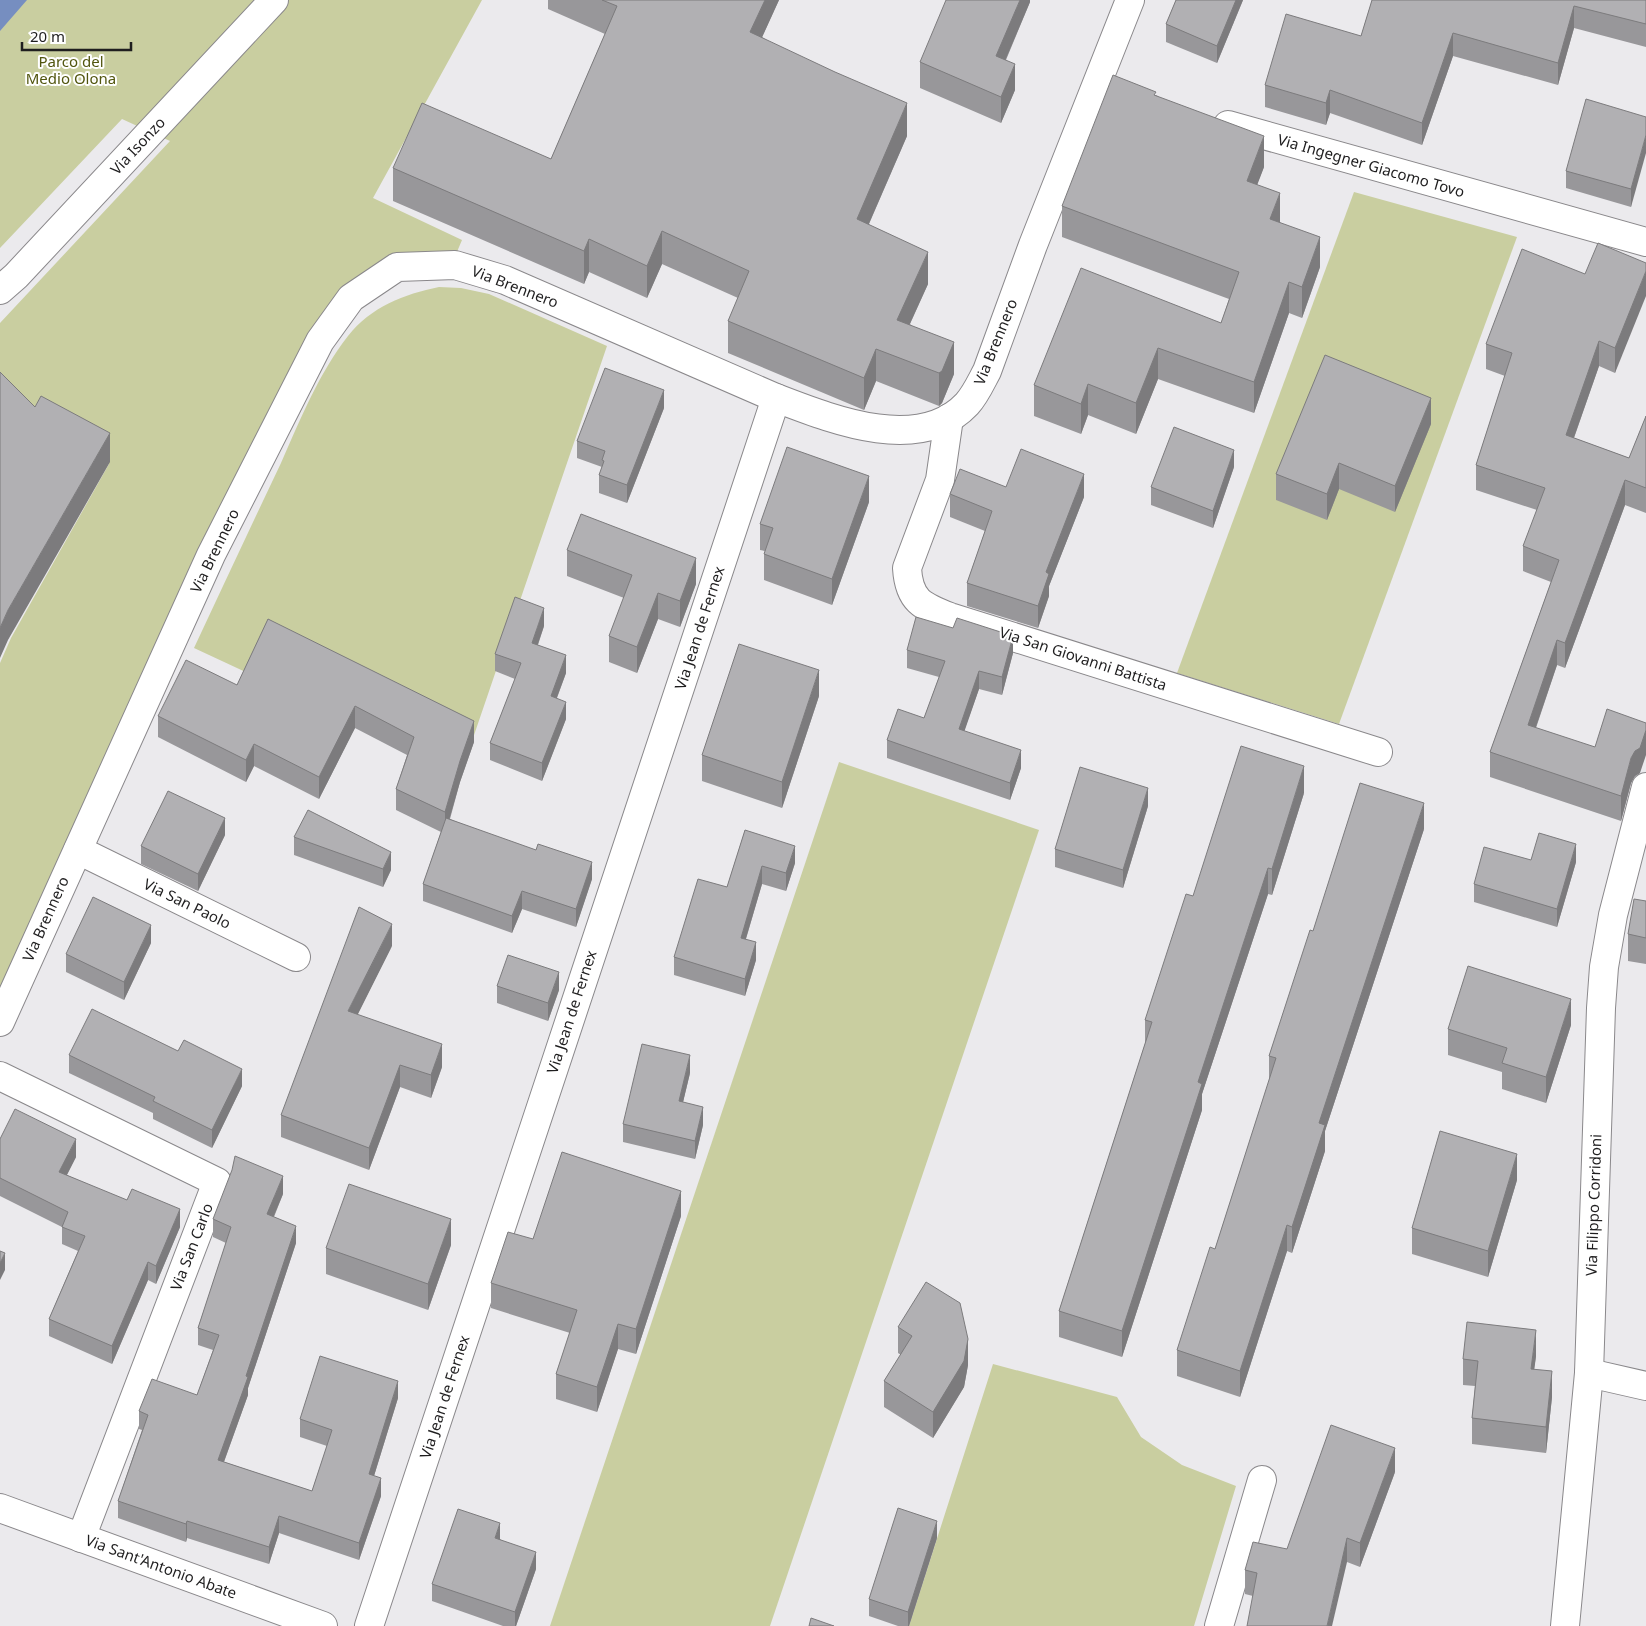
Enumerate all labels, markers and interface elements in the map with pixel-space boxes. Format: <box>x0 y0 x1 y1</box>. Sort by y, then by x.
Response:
scale bar <box>22 20 131 52</box>
text: 20 m <box>30 26 65 46</box>
park label: Parco del Medio Olona <box>26 51 116 88</box>
street label: Via Isonzo <box>105 112 169 178</box>
street label: Via Ingegner Giacomo Tovo <box>1276 129 1467 201</box>
street label: Via Brennero <box>469 260 562 312</box>
street label: Via Brennero <box>969 296 1021 388</box>
street label: Via Brennero <box>185 505 243 596</box>
street label: Via Jean de Fernex <box>670 563 728 692</box>
street label: Via San Giovanni Battista <box>997 622 1170 695</box>
street label: Via Brennero <box>17 873 73 964</box>
street label: Via San Paolo <box>141 873 234 933</box>
street label: Via Jean de Fernex <box>542 947 600 1076</box>
street label: Via Filippo Corridoni <box>1581 1134 1605 1276</box>
street label: Via San Carlo <box>165 1200 217 1293</box>
street label: Via Jean de Fernex <box>415 1332 473 1461</box>
street label: Via Sant'Antonio Abate <box>83 1529 240 1603</box>

